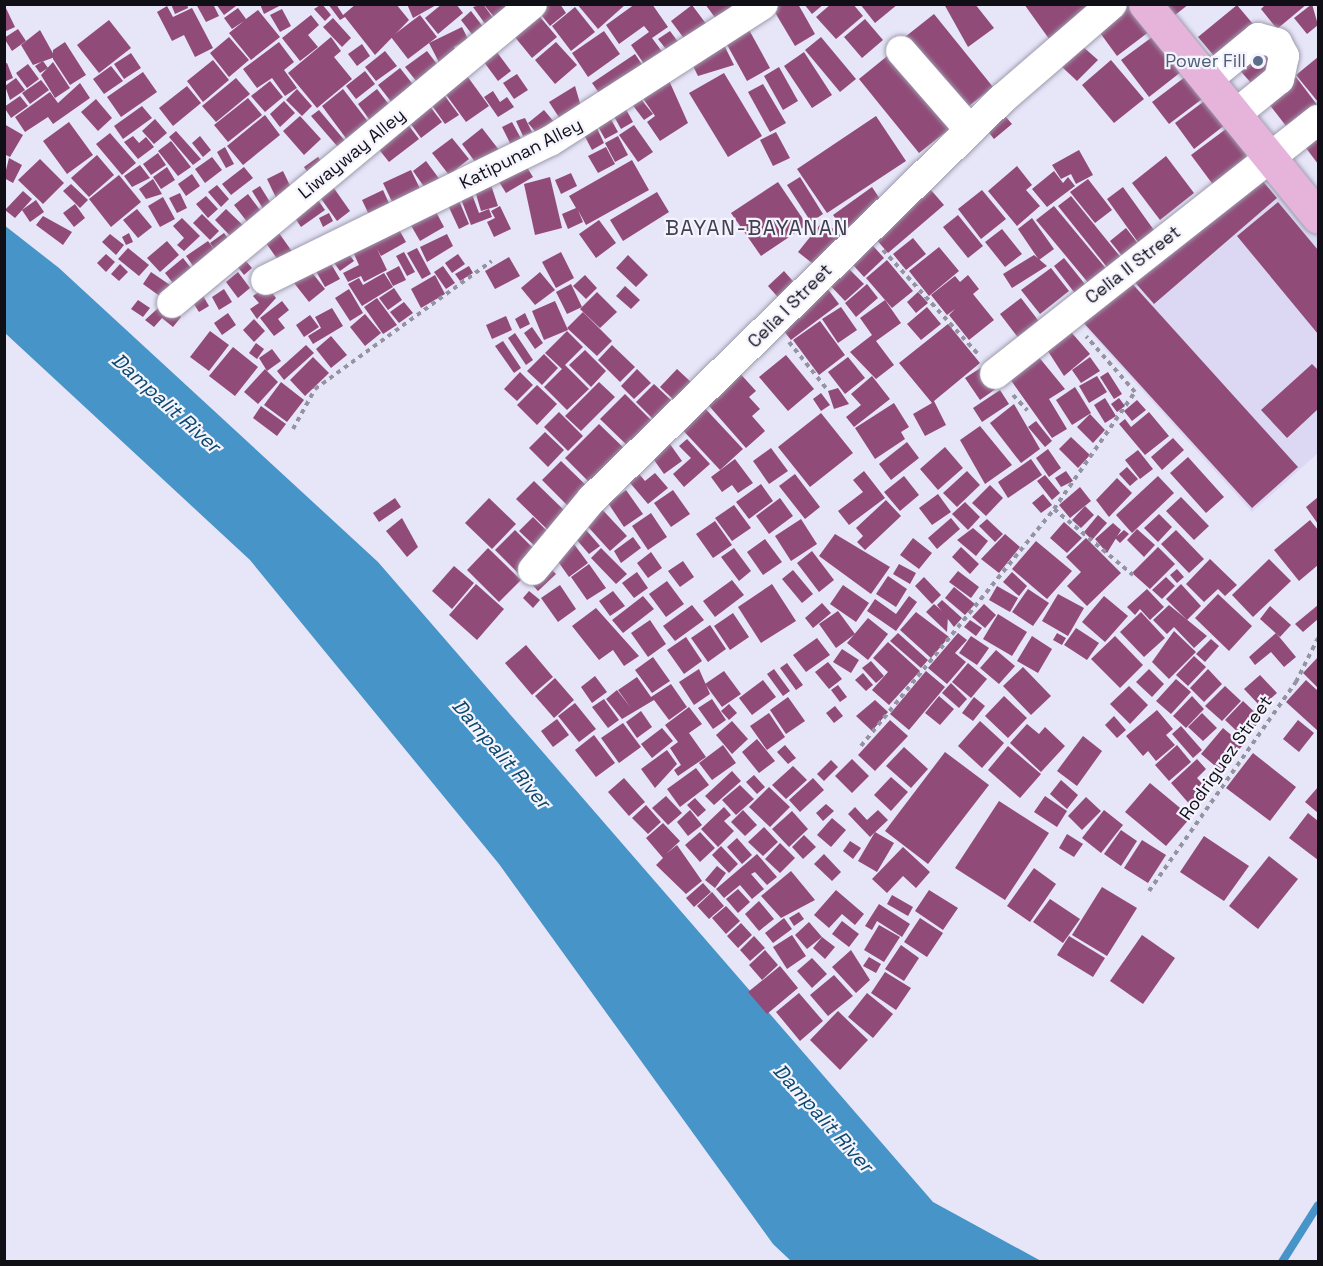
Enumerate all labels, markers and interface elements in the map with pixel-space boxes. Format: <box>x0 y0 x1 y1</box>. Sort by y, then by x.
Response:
place label: Power Fill <box>1165 50 1246 72</box>
marker: Power Fill <box>1251 54 1265 68</box>
street label: Liwayway Alley <box>294 104 410 204</box>
street label: Katipunan Alley <box>456 114 586 194</box>
district label: BAYAN-BAYANAN <box>665 215 849 241</box>
street label: Celia II Street <box>1081 221 1185 309</box>
street label: Celia I Street <box>743 259 837 353</box>
water label: Dampalit River <box>107 348 225 458</box>
street label: Rodriguez Street <box>1175 692 1277 824</box>
water label: Dampalit River <box>447 694 555 814</box>
water label: Dampalit River <box>768 1059 878 1177</box>

